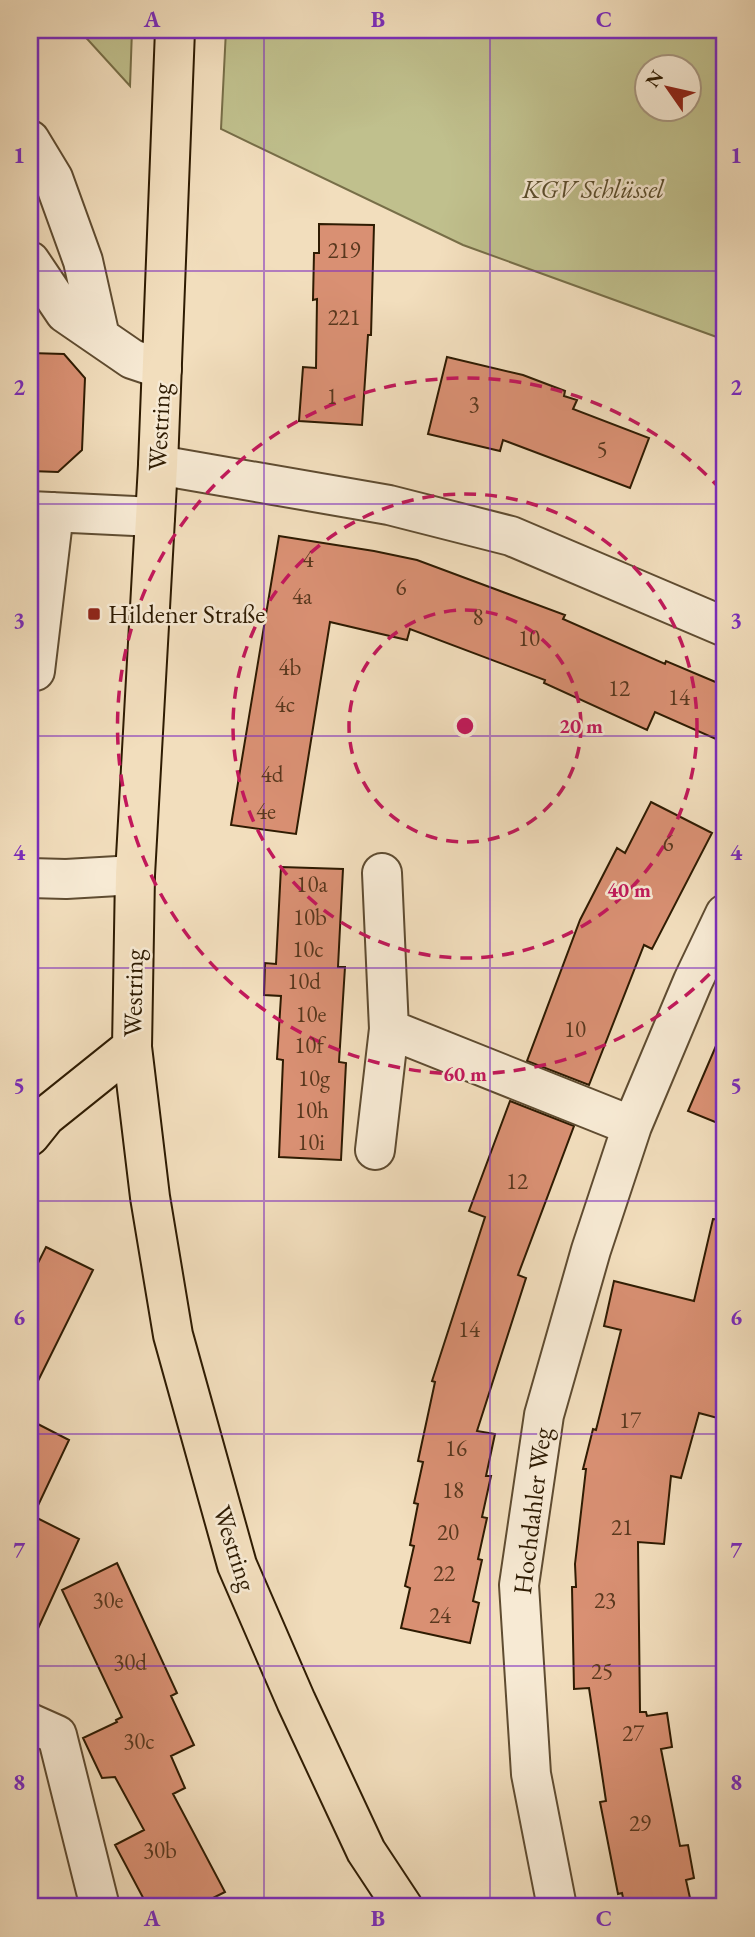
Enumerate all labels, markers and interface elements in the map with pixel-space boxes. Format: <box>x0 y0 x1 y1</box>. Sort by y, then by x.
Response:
text: A <box>143 4 161 34</box>
text: B <box>371 4 385 34</box>
text: C <box>596 4 612 34</box>
north arrow <box>632 52 702 122</box>
text: N <box>640 65 669 92</box>
text: 1 <box>13 140 25 170</box>
text: 1 <box>730 140 742 170</box>
park label: KGV Schlüssel <box>521 172 664 206</box>
house number: 219 <box>327 235 361 265</box>
house number: 221 <box>327 302 361 332</box>
text: 2 <box>13 372 25 402</box>
text: 2 <box>730 372 742 402</box>
street label: Westring <box>140 381 178 472</box>
house number: 1 <box>326 381 338 411</box>
house number: 3 <box>468 389 480 419</box>
house number: 5 <box>596 434 608 464</box>
house number: 4 <box>302 544 314 574</box>
house number: 6 <box>395 572 407 602</box>
house number: 4a <box>292 581 313 611</box>
place label: Hildener Straße <box>108 597 265 631</box>
house number: 8 <box>472 602 484 632</box>
text: 3 <box>13 605 25 635</box>
text: 3 <box>730 605 742 635</box>
marker: Hildener Straße <box>86 606 102 622</box>
house number: 10 <box>518 623 540 653</box>
house number: 4b <box>279 652 302 682</box>
house number: 12 <box>608 673 630 703</box>
house number: 14 <box>668 682 691 712</box>
house number: 4c <box>275 689 295 719</box>
text: 20 m <box>559 712 603 739</box>
centre of rings <box>453 714 477 738</box>
house number: 4d <box>261 759 284 789</box>
house number: 4e <box>256 796 276 826</box>
house number: 6 <box>662 828 674 858</box>
text: 4 <box>13 837 26 867</box>
text: 4 <box>730 837 743 867</box>
house number: 10a <box>296 869 328 899</box>
text: 40 m <box>607 876 651 903</box>
house number: 10b <box>293 902 327 932</box>
house number: 10c <box>292 934 324 964</box>
street label: Westring <box>115 948 151 1037</box>
house number: 10d <box>287 966 321 996</box>
house number: 10e <box>295 999 327 1029</box>
house number: 10 <box>564 1014 586 1044</box>
house number: 10f <box>294 1030 326 1060</box>
text: 60 m <box>443 1060 487 1087</box>
house number: 10g <box>298 1063 331 1093</box>
text: 5 <box>13 1070 25 1100</box>
text: 5 <box>730 1070 742 1100</box>
house number: 10h <box>295 1095 329 1125</box>
house number: 10i <box>297 1127 325 1157</box>
house number: 12 <box>506 1166 528 1196</box>
text: 6 <box>13 1302 25 1332</box>
text: 6 <box>730 1302 742 1332</box>
house number: 14 <box>458 1314 481 1344</box>
house number: 17 <box>619 1405 642 1435</box>
street label: Hochdahler Weg <box>505 1425 559 1596</box>
house number: 16 <box>445 1433 467 1463</box>
house number: 18 <box>442 1475 464 1505</box>
street label: Westring <box>205 1501 265 1596</box>
house number: 21 <box>611 1512 633 1542</box>
house number: 20 <box>437 1517 459 1547</box>
text: 7 <box>13 1535 26 1565</box>
text: 7 <box>730 1535 743 1565</box>
house number: 22 <box>433 1558 455 1588</box>
house number: 30e <box>92 1585 124 1615</box>
house number: 23 <box>594 1585 616 1615</box>
house number: 24 <box>429 1600 452 1630</box>
house number: 30d <box>113 1647 147 1677</box>
house number: 25 <box>591 1656 613 1686</box>
house number: 27 <box>622 1718 645 1748</box>
house number: 30c <box>123 1726 155 1756</box>
text: 8 <box>13 1767 25 1797</box>
text: 8 <box>730 1767 742 1797</box>
house number: 29 <box>629 1808 651 1838</box>
house number: 30b <box>143 1835 177 1865</box>
text: A <box>143 1903 161 1933</box>
text: B <box>371 1903 385 1933</box>
text: C <box>596 1903 612 1933</box>

